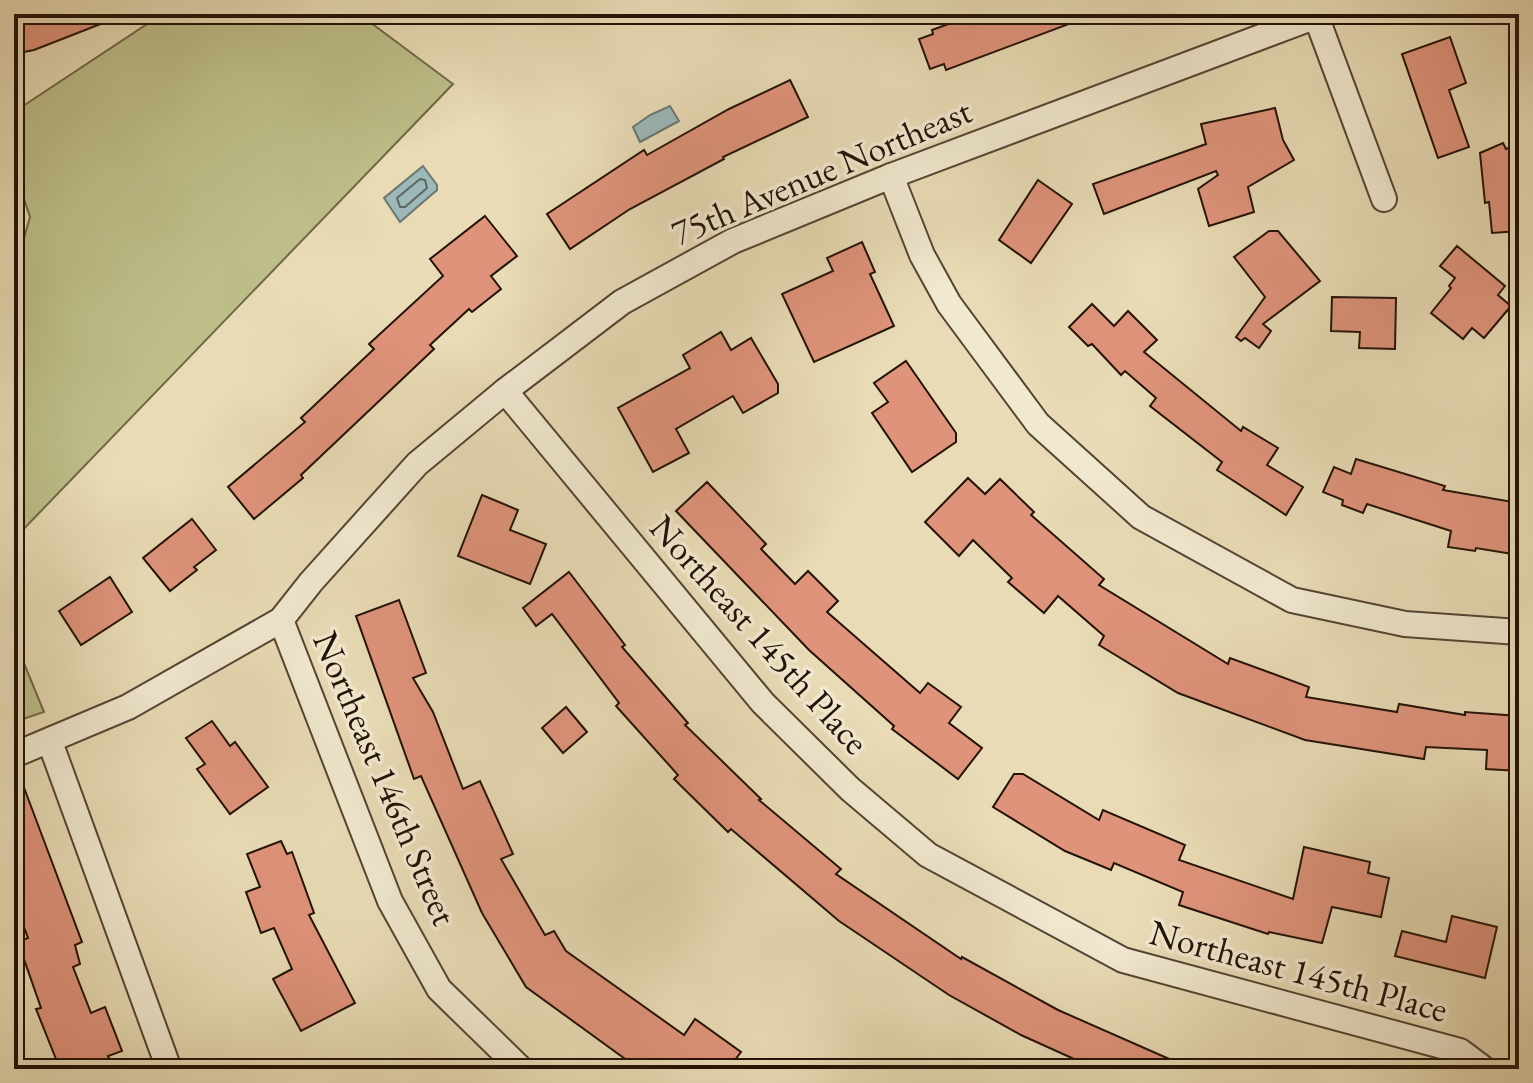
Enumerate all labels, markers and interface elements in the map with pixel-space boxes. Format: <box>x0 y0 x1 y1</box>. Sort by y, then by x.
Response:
street label: 75th Avenue Northeast <box>664 87 979 256</box>
street label: Northeast 145th Place <box>640 505 880 764</box>
street label: Northeast 146th Street <box>302 624 469 933</box>
street label: Northeast 145th Place <box>1145 908 1453 1033</box>

